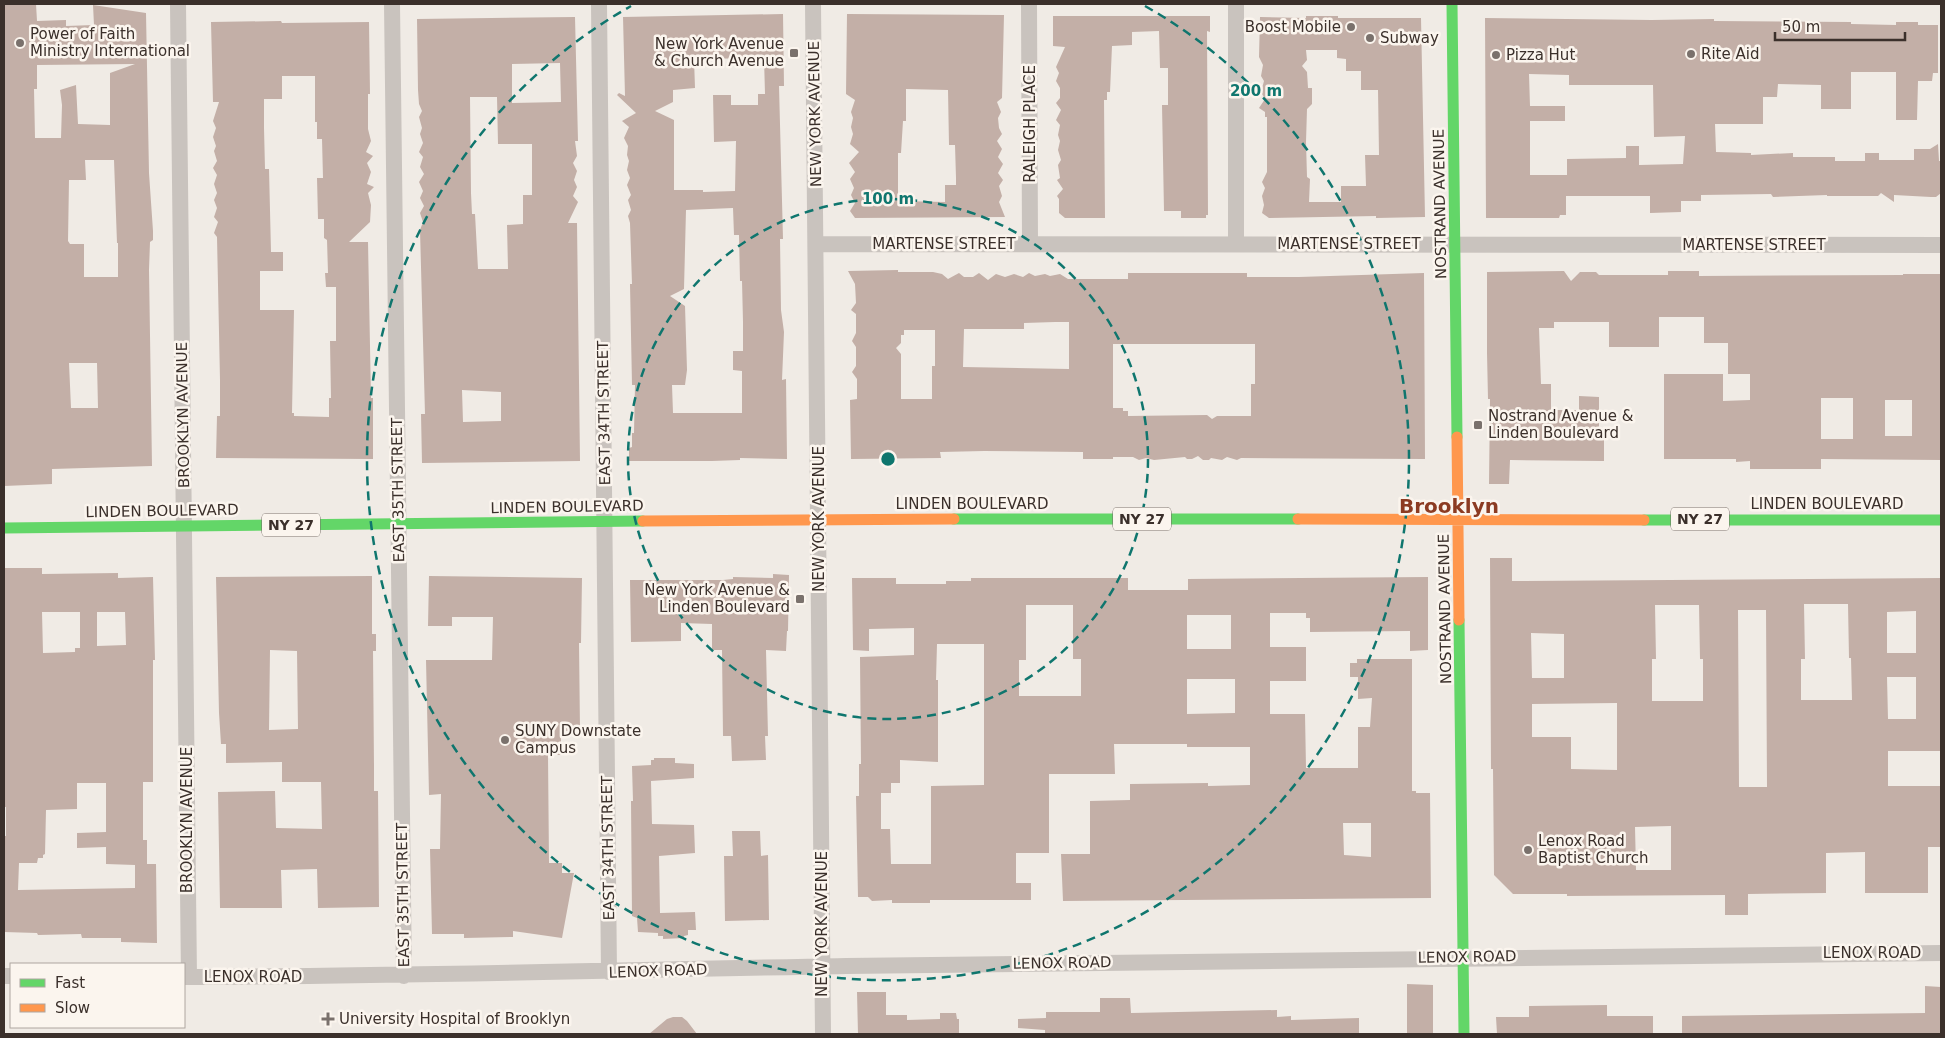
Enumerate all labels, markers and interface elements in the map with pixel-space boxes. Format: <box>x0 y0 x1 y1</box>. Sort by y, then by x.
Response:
scale bar <box>1775 10 1905 42</box>
place label: Boost Mobile <box>1245 18 1341 36</box>
text: 50 m <box>1782 18 1820 36</box>
marker: Boost Mobile <box>1345 21 1357 33</box>
place label: Power of Faith Ministry International <box>30 25 190 60</box>
place label: Subway <box>1380 29 1439 47</box>
marker: Subway <box>1364 32 1376 44</box>
place label: New York Avenue & Church Avenue <box>654 35 784 70</box>
marker: Power of Faith Ministry International <box>14 37 26 49</box>
street label: NEW YORK AVENUE <box>805 41 825 187</box>
place label: Rite Aid <box>1701 45 1759 63</box>
place label: Pizza Hut <box>1506 46 1575 64</box>
marker: New York Avenue & Church Avenue <box>788 47 800 59</box>
marker: Rite Aid <box>1685 48 1697 60</box>
marker: Pizza Hut <box>1490 49 1502 61</box>
street label: RALEIGH PLACE <box>1021 65 1039 183</box>
text: 200 m <box>1230 82 1282 100</box>
street label: NOSTRAND AVENUE <box>1430 129 1450 279</box>
text: 100 m <box>862 190 914 208</box>
street label: MARTENSE STREET <box>872 235 1017 253</box>
street label: MARTENSE STREET <box>1277 235 1422 253</box>
street label: MARTENSE STREET <box>1682 236 1827 254</box>
street label: EAST 34TH STREET <box>594 340 614 486</box>
street label: BROOKLYN AVENUE <box>173 342 193 488</box>
place label: Nostrand Avenue & Linden Boulevard <box>1488 407 1634 442</box>
street label: EAST 35TH STREET <box>388 417 408 563</box>
marker: Nostrand Avenue & Linden Boulevard <box>1472 419 1484 431</box>
street label: NEW YORK AVENUE <box>810 446 828 592</box>
centre of rings <box>879 450 897 468</box>
district label: Brooklyn <box>1399 494 1499 518</box>
street label: LINDEN BOULEVARD <box>895 495 1049 513</box>
street label: LINDEN BOULEVARD <box>1750 495 1904 513</box>
street label: LINDEN BOULEVARD <box>490 497 644 517</box>
street label: LINDEN BOULEVARD <box>85 501 239 521</box>
road number: NY 27 <box>1113 508 1171 530</box>
road number: NY 27 <box>1671 508 1729 530</box>
road number: NY 27 <box>262 514 320 536</box>
street label: NOSTRAND AVENUE <box>1435 534 1455 684</box>
place label: New York Avenue & Linden Boulevard <box>644 581 790 616</box>
marker: New York Avenue & Linden Boulevard <box>794 593 806 605</box>
place label: SUNY Downstate Campus <box>515 722 641 757</box>
marker: SUNY Downstate Campus <box>499 734 511 746</box>
street label: BROOKLYN AVENUE <box>178 747 196 893</box>
street label: EAST 34TH STREET <box>598 775 618 921</box>
street label: EAST 35TH STREET <box>393 822 413 968</box>
place label: Lenox Road Baptist Church <box>1538 832 1649 867</box>
marker: Lenox Road Baptist Church <box>1522 844 1534 856</box>
street label: NEW YORK AVENUE <box>813 851 831 997</box>
street label: LENOX ROAD <box>1823 944 1921 962</box>
street label: LENOX ROAD <box>1417 947 1517 967</box>
street label: LENOX ROAD <box>1012 953 1112 973</box>
street label: LENOX ROAD <box>608 960 708 982</box>
legend <box>10 963 185 1028</box>
street label: LENOX ROAD <box>204 968 302 986</box>
text: Fast <box>55 974 85 992</box>
text: Slow <box>55 999 90 1017</box>
place label: University Hospital of Brooklyn <box>339 1010 570 1028</box>
marker: University Hospital of Brooklyn <box>321 1012 335 1026</box>

